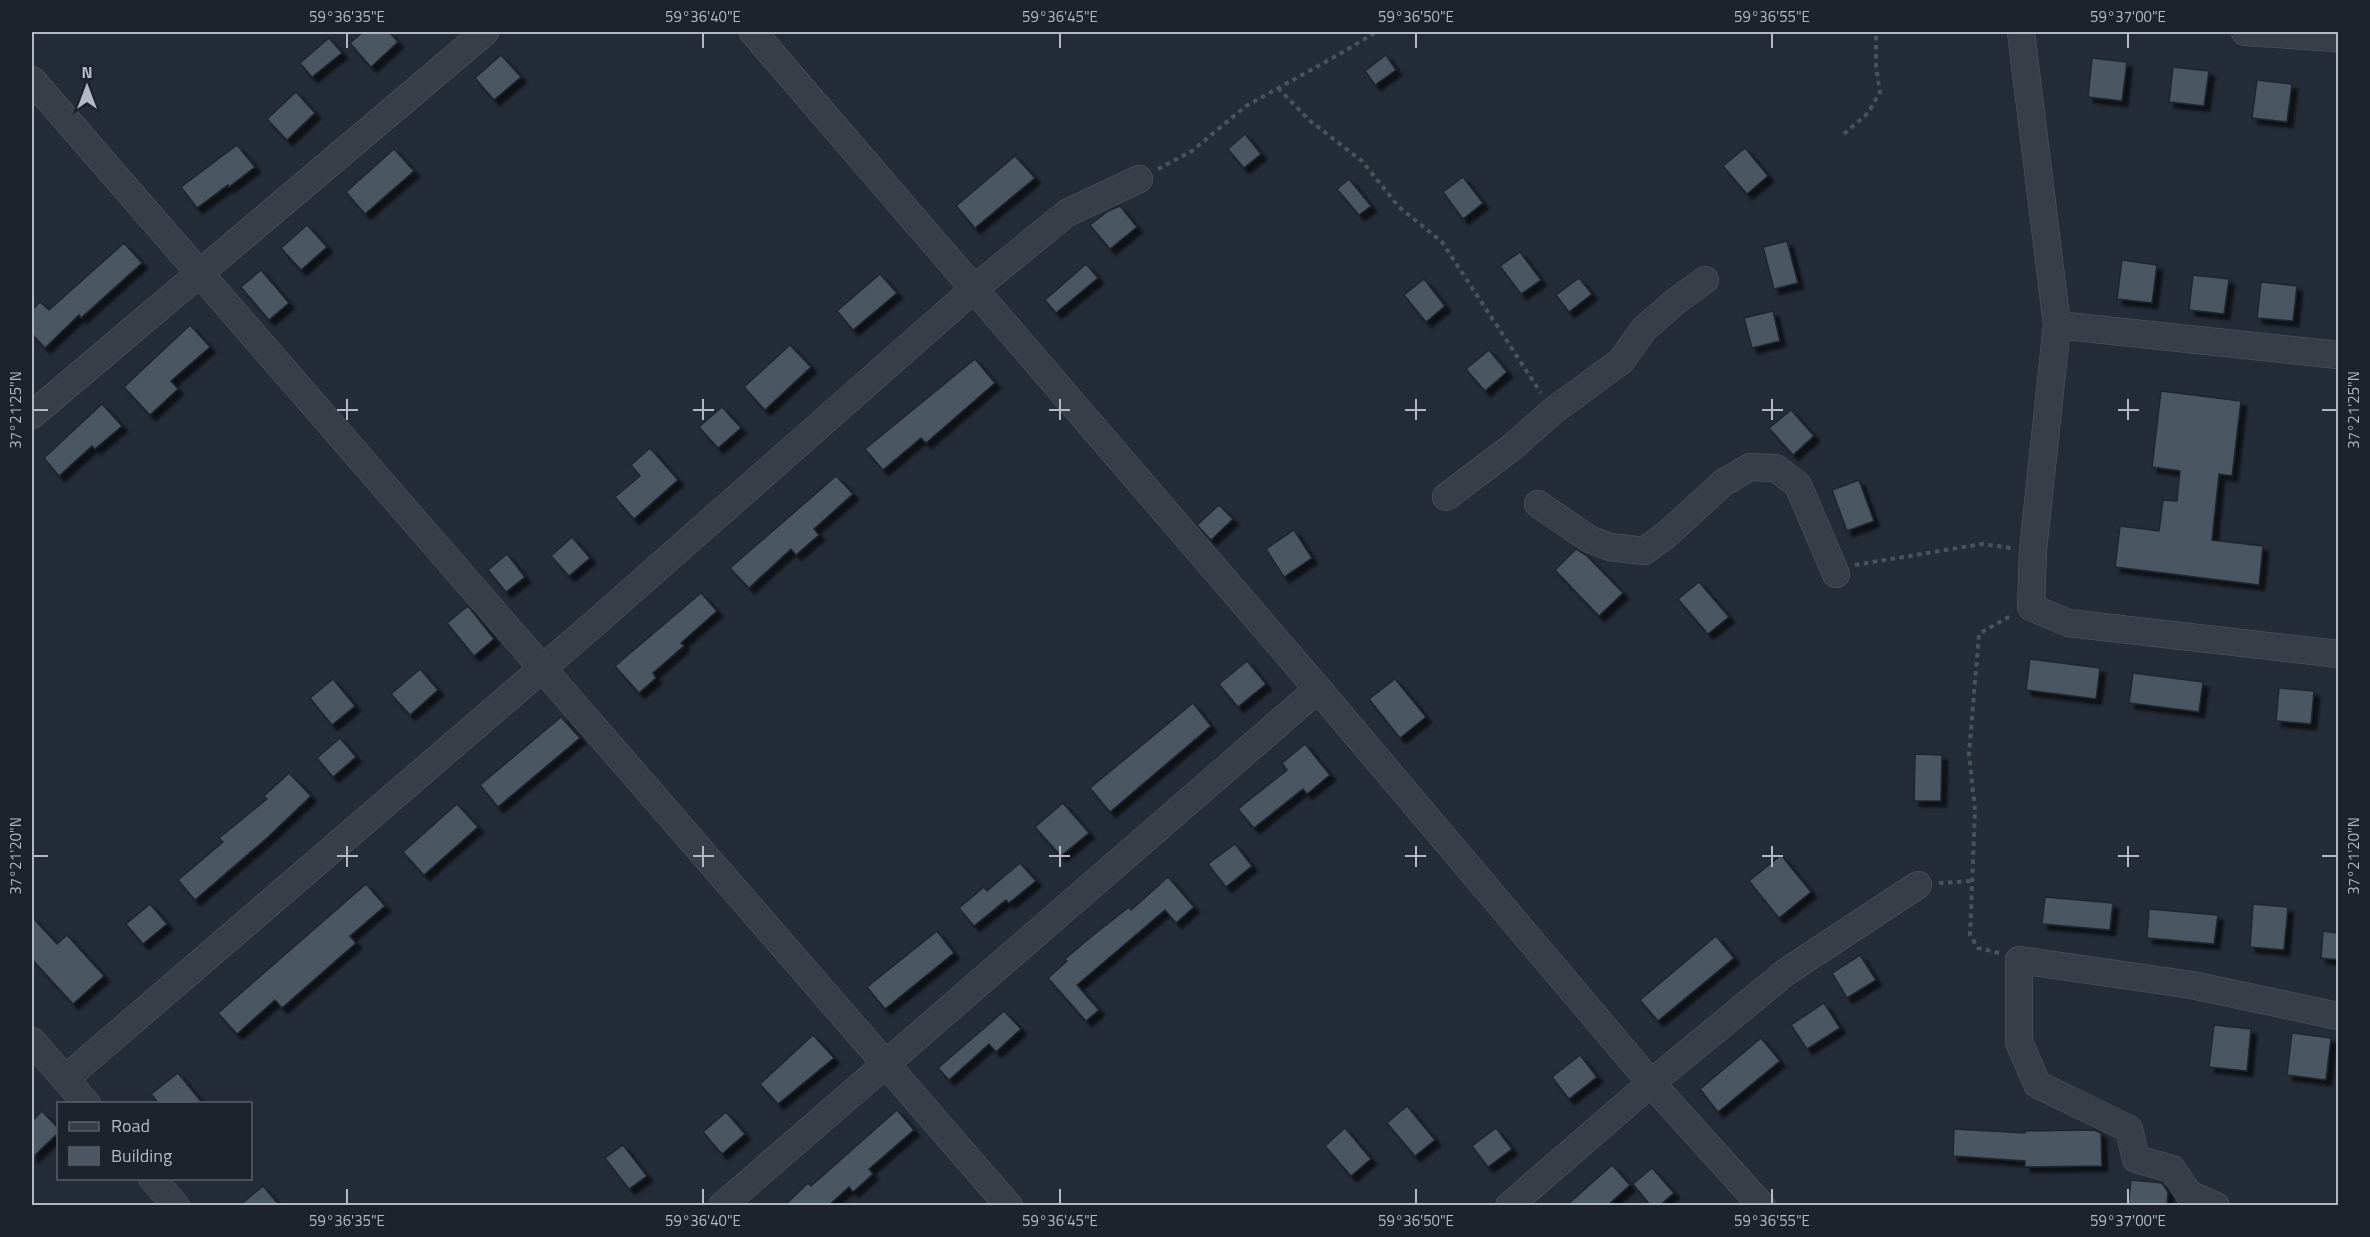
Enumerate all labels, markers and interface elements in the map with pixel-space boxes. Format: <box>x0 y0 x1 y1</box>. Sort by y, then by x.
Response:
text: 59°36'35"E <box>309 5 385 28</box>
text: 59°36'40"E <box>665 5 741 28</box>
text: 59°36'45"E <box>1022 5 1098 28</box>
text: 59°36'50"E <box>1378 5 1454 28</box>
text: 59°36'55"E <box>1734 5 1810 28</box>
text: 59°37'00"E <box>2090 5 2166 28</box>
north arrow <box>57 57 117 117</box>
text: N <box>81 60 93 84</box>
text: 37°21'25"N <box>4 371 27 449</box>
text: 37°21'25"N <box>2342 371 2365 449</box>
text: 37°21'20"N <box>4 817 27 895</box>
text: 37°21'20"N <box>2342 817 2365 895</box>
legend <box>57 1102 252 1180</box>
text: Road <box>111 1112 150 1139</box>
text: Building <box>111 1142 172 1169</box>
text: 59°36'35"E <box>309 1209 385 1232</box>
text: 59°36'40"E <box>665 1209 741 1232</box>
text: 59°36'45"E <box>1022 1209 1098 1232</box>
text: 59°36'50"E <box>1378 1209 1454 1232</box>
text: 59°36'55"E <box>1734 1209 1810 1232</box>
text: 59°37'00"E <box>2090 1209 2166 1232</box>

